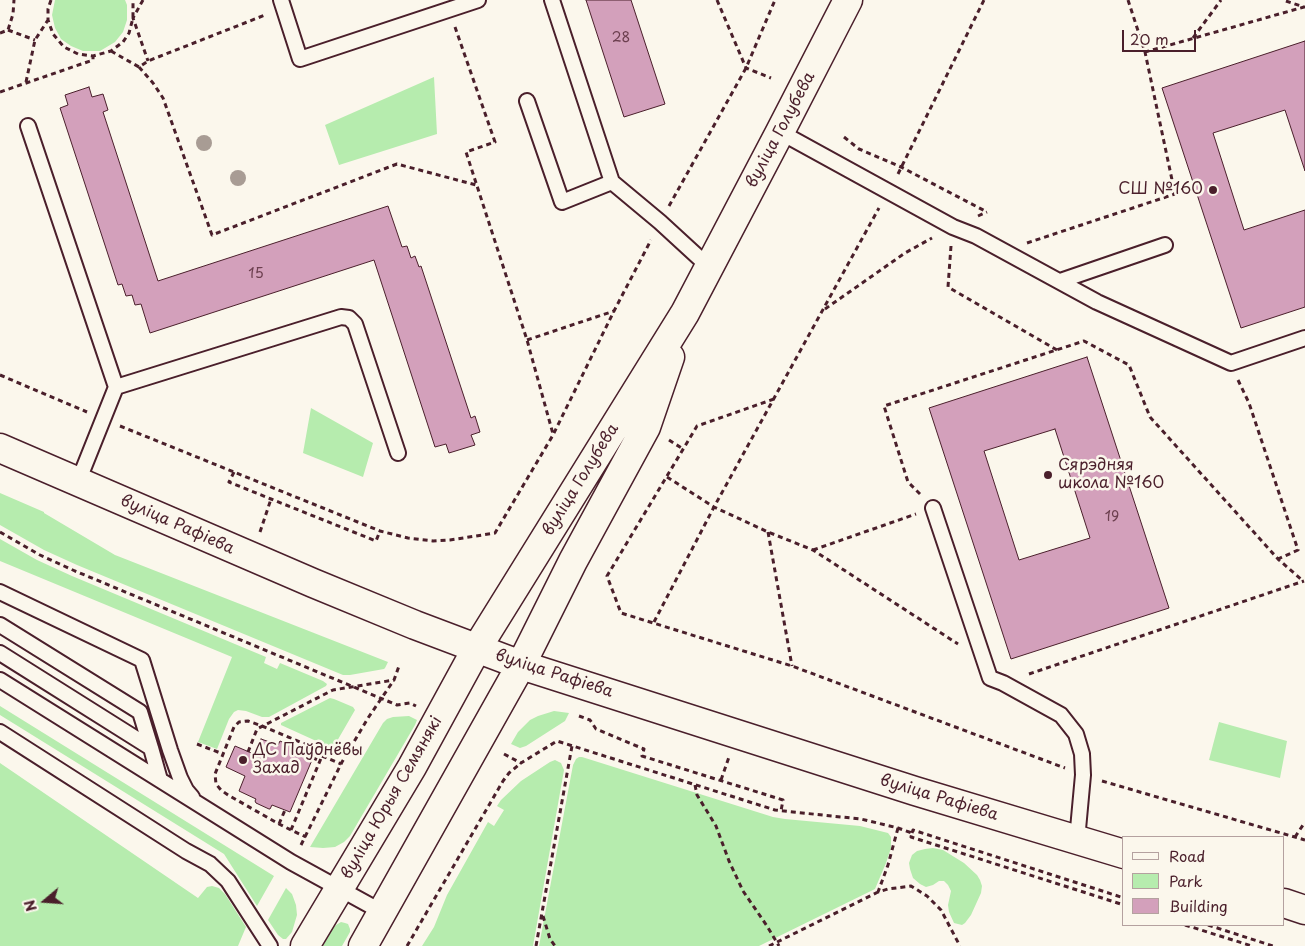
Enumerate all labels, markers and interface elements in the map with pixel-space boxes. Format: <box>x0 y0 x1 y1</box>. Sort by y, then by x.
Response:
scale bar <box>1125 20 1199 52</box>
text: 20 m <box>1130 27 1169 50</box>
house number: 28 <box>612 30 630 46</box>
street label: вуліца Голубева <box>742 69 820 191</box>
place label: СШ №160 <box>1118 180 1203 200</box>
marker: СШ №160 <box>1207 184 1219 196</box>
house number: 15 <box>248 266 264 282</box>
street label: вуліца Голубева <box>539 420 623 540</box>
place label: Сярэдняя школа №160 <box>1058 456 1164 494</box>
marker: Сярэдняя школа №160 <box>1042 469 1054 481</box>
street label: вуліца Рафіева <box>117 491 237 559</box>
house number: 19 <box>1105 509 1119 525</box>
street label: вуліца Рафіева <box>493 646 615 702</box>
street label: вуліца Юрыя Семянякі <box>338 713 446 883</box>
place label: ДС Паўднёвы Захад <box>253 741 363 779</box>
marker: ДС Паўднёвы Захад <box>237 754 249 766</box>
street label: вуліца Рафіева <box>878 771 1000 825</box>
legend <box>1122 836 1285 926</box>
text: Road <box>1169 844 1205 867</box>
text: Park <box>1169 869 1203 892</box>
north arrow <box>20 876 70 926</box>
text: Building <box>1169 894 1228 917</box>
text: N <box>19 897 42 914</box>

